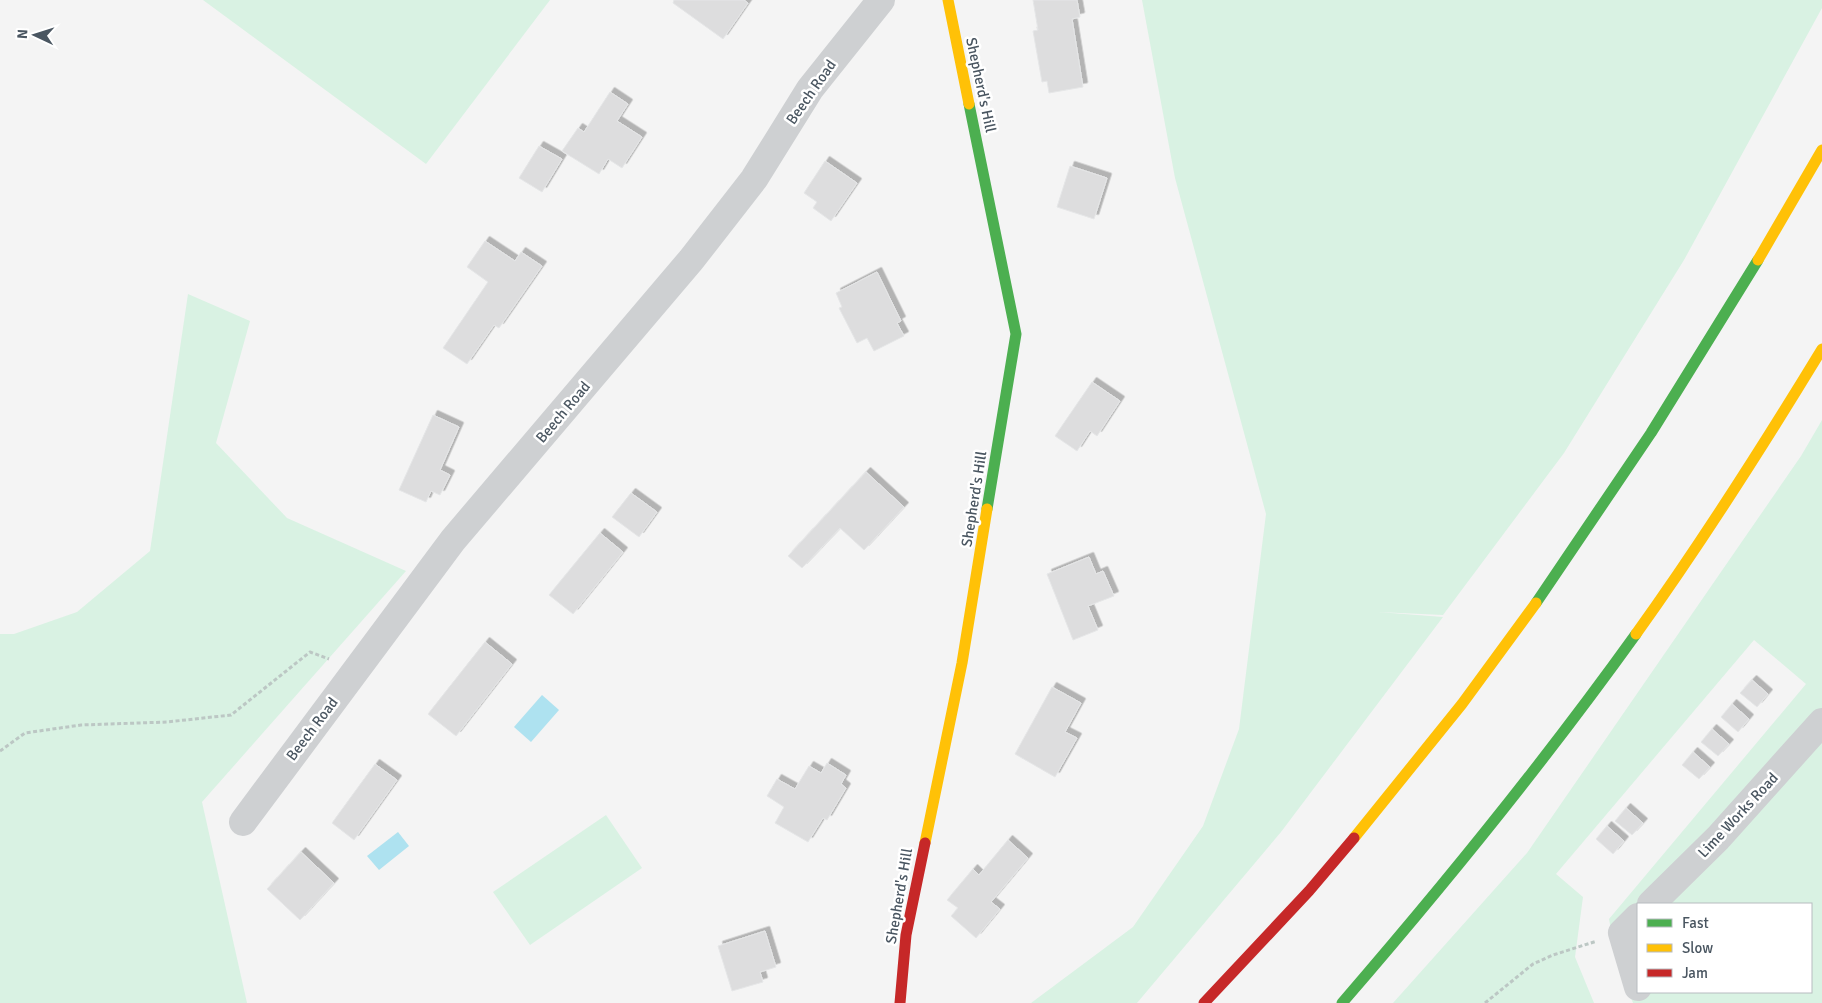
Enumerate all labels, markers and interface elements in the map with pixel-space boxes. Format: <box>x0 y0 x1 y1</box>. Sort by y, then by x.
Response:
north arrow <box>10 10 60 60</box>
text: N <box>14 29 31 40</box>
street label: Shepherd's Hill <box>962 36 1000 134</box>
street label: Beech Road <box>782 56 840 128</box>
street label: Beech Road <box>532 378 594 446</box>
street label: Shepherd's Hill <box>958 450 990 548</box>
street label: Beech Road <box>282 694 342 764</box>
street label: Lime Works Road <box>1694 769 1782 861</box>
street label: Shepherd's Hill <box>882 847 916 945</box>
legend <box>1637 903 1812 993</box>
text: Fast <box>1682 914 1709 932</box>
text: Slow <box>1682 939 1713 957</box>
text: Jam <box>1682 964 1708 982</box>

